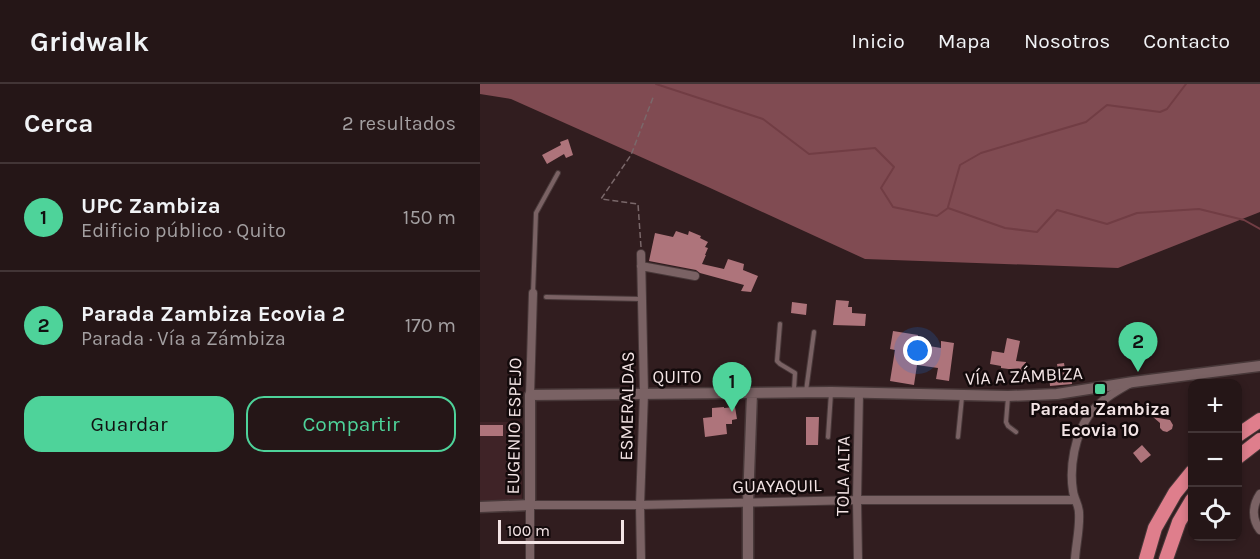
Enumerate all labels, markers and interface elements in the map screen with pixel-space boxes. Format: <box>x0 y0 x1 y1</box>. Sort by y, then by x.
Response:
text: Gridwalk <box>30 25 149 58</box>
text: Inicio <box>851 29 905 53</box>
text: Mapa <box>938 29 991 53</box>
text: Nosotros <box>1024 29 1110 53</box>
text: Contacto <box>1143 29 1230 53</box>
text: Cerca <box>24 108 93 139</box>
text: 2 resultados <box>342 112 456 135</box>
text: UPC Zambiza <box>81 193 221 219</box>
text: 1 <box>40 206 47 229</box>
text: 150 m <box>403 206 456 229</box>
text: Edificio público · Quito <box>81 219 286 242</box>
text: Parada Zambiza Ecovia 2 <box>81 301 345 327</box>
text: 2 <box>37 314 50 337</box>
text: 170 m <box>405 314 456 337</box>
pin: 2 <box>1118 322 1158 372</box>
text: Parada · Vía a Zámbiza <box>81 327 286 350</box>
your location <box>903 336 932 365</box>
street label: ESMERALDAS <box>615 351 639 461</box>
street label: EUGENIO ESPEJO <box>502 357 526 495</box>
street label: VÍA A ZÁMBIZA <box>965 361 1083 390</box>
pin: 1 <box>712 362 752 412</box>
street label: QUITO <box>652 366 702 388</box>
map controls <box>1188 379 1242 541</box>
button: + <box>1188 379 1242 433</box>
marker: Parada Zambiza Ecovia 10 <box>1093 382 1107 396</box>
button: Guardar <box>24 396 234 452</box>
button: Compartir <box>246 396 456 452</box>
place label: Parada Zambiza Ecovia 10 <box>1030 398 1170 441</box>
button: − <box>1188 433 1242 487</box>
street label: TOLA ALTA <box>831 436 855 516</box>
street label: GUAYAQUIL <box>732 474 822 498</box>
button: locate <box>1188 487 1242 541</box>
scale bar <box>498 517 624 544</box>
text: 100 m <box>507 521 550 540</box>

